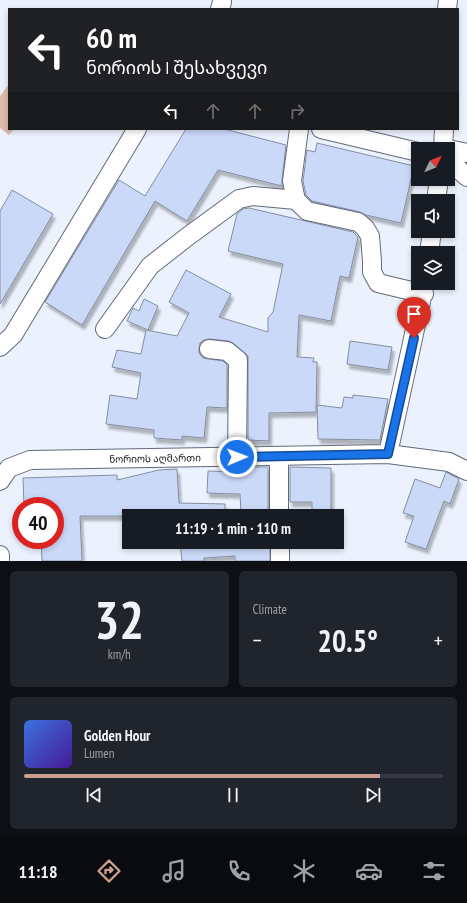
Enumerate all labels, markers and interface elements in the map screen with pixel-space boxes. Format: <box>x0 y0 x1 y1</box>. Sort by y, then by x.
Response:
text: 60 m <box>86 19 137 56</box>
icon: left <box>20 24 72 76</box>
text: ნორიოს I შესახვევი <box>86 56 267 79</box>
icon: left <box>160 100 182 122</box>
icon: ahead <box>202 100 224 122</box>
icon: ahead <box>244 100 266 122</box>
icon: right <box>286 100 308 122</box>
north arrow <box>411 142 455 186</box>
map controls <box>411 142 455 290</box>
button: sound <box>411 194 455 238</box>
button: layers <box>411 246 455 290</box>
pin <box>397 297 431 338</box>
icon: arrive <box>403 303 425 325</box>
position arrow <box>216 436 258 478</box>
street label: ნორიოს აღმართი <box>109 451 201 466</box>
speed limit sign: 40 <box>12 497 64 549</box>
text: 11:19 · 1 min · 110 m <box>175 519 291 538</box>
text: 32 <box>94 586 144 653</box>
text: Climate <box>253 601 287 618</box>
text: 20.5° <box>318 621 378 660</box>
text: − <box>253 626 262 654</box>
text: + <box>434 626 443 654</box>
text: km/h <box>108 646 131 663</box>
text: Golden Hour <box>84 726 151 745</box>
text: Lumen <box>84 745 114 762</box>
icon: previous <box>83 784 105 806</box>
icon: pause <box>222 784 244 806</box>
icon: next <box>362 784 384 806</box>
icon: directions <box>95 857 123 885</box>
icon: music <box>160 857 188 885</box>
icon: phone <box>225 857 253 885</box>
icon: climate <box>290 857 318 885</box>
icon: car <box>355 857 383 885</box>
icon: filters <box>420 857 448 885</box>
text: 11:18 <box>19 860 58 883</box>

